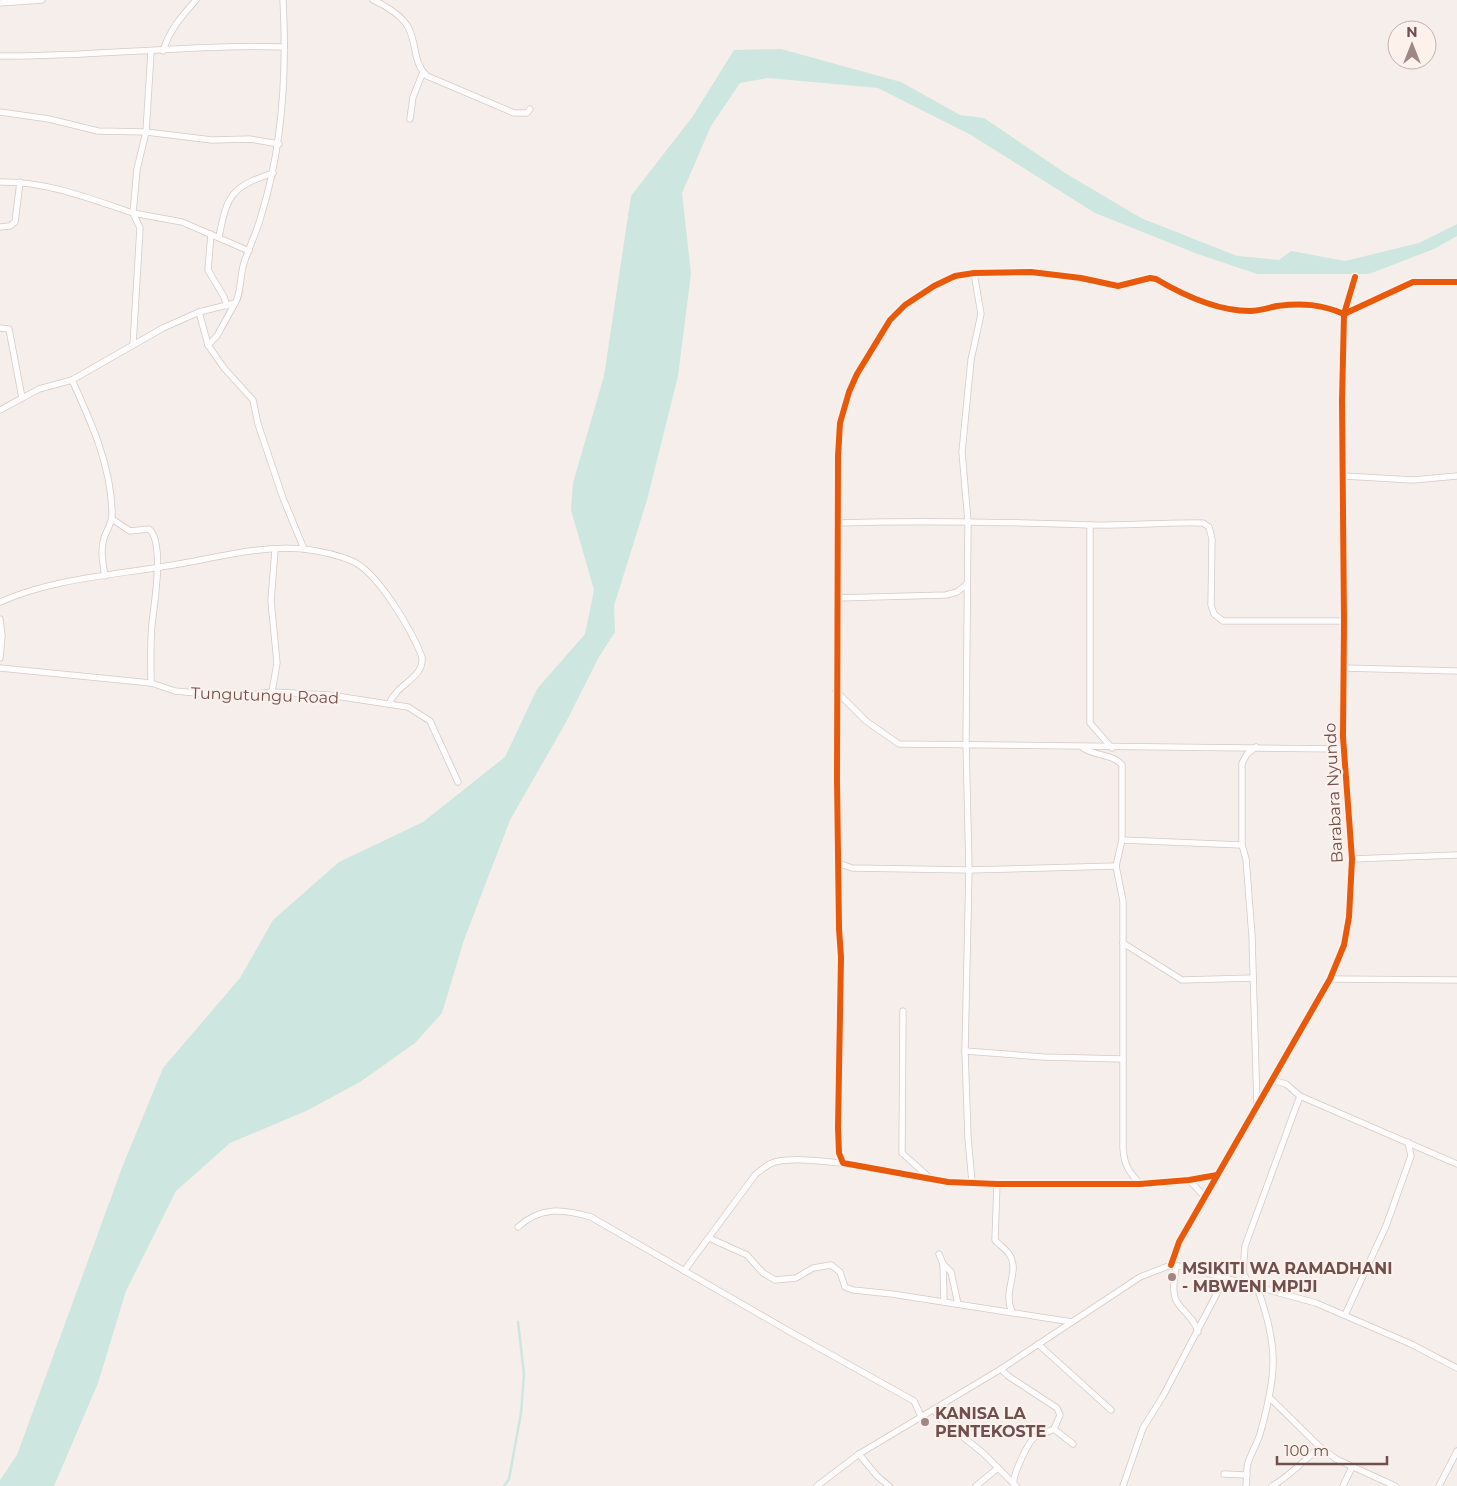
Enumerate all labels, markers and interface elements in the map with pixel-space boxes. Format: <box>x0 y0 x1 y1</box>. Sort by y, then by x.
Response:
north arrow <box>1387 20 1437 70</box>
text: N <box>1406 23 1418 41</box>
street label: Tungutungu Road <box>191 683 339 708</box>
street label: Barabara Nyundo <box>1320 722 1347 864</box>
place label: MSIKITI WA RAMADHANI - MBWENI MPIJI <box>1182 1259 1392 1296</box>
marker: MSIKITI WA RAMADHANI - MBWENI MPIJI <box>1166 1271 1178 1283</box>
place label: KANISA LA PENTEKOSTE <box>935 1404 1046 1441</box>
marker: KANISA LA PENTEKOSTE <box>919 1416 931 1428</box>
scale bar <box>1277 1434 1387 1466</box>
text: 100 m <box>1284 1441 1329 1460</box>

